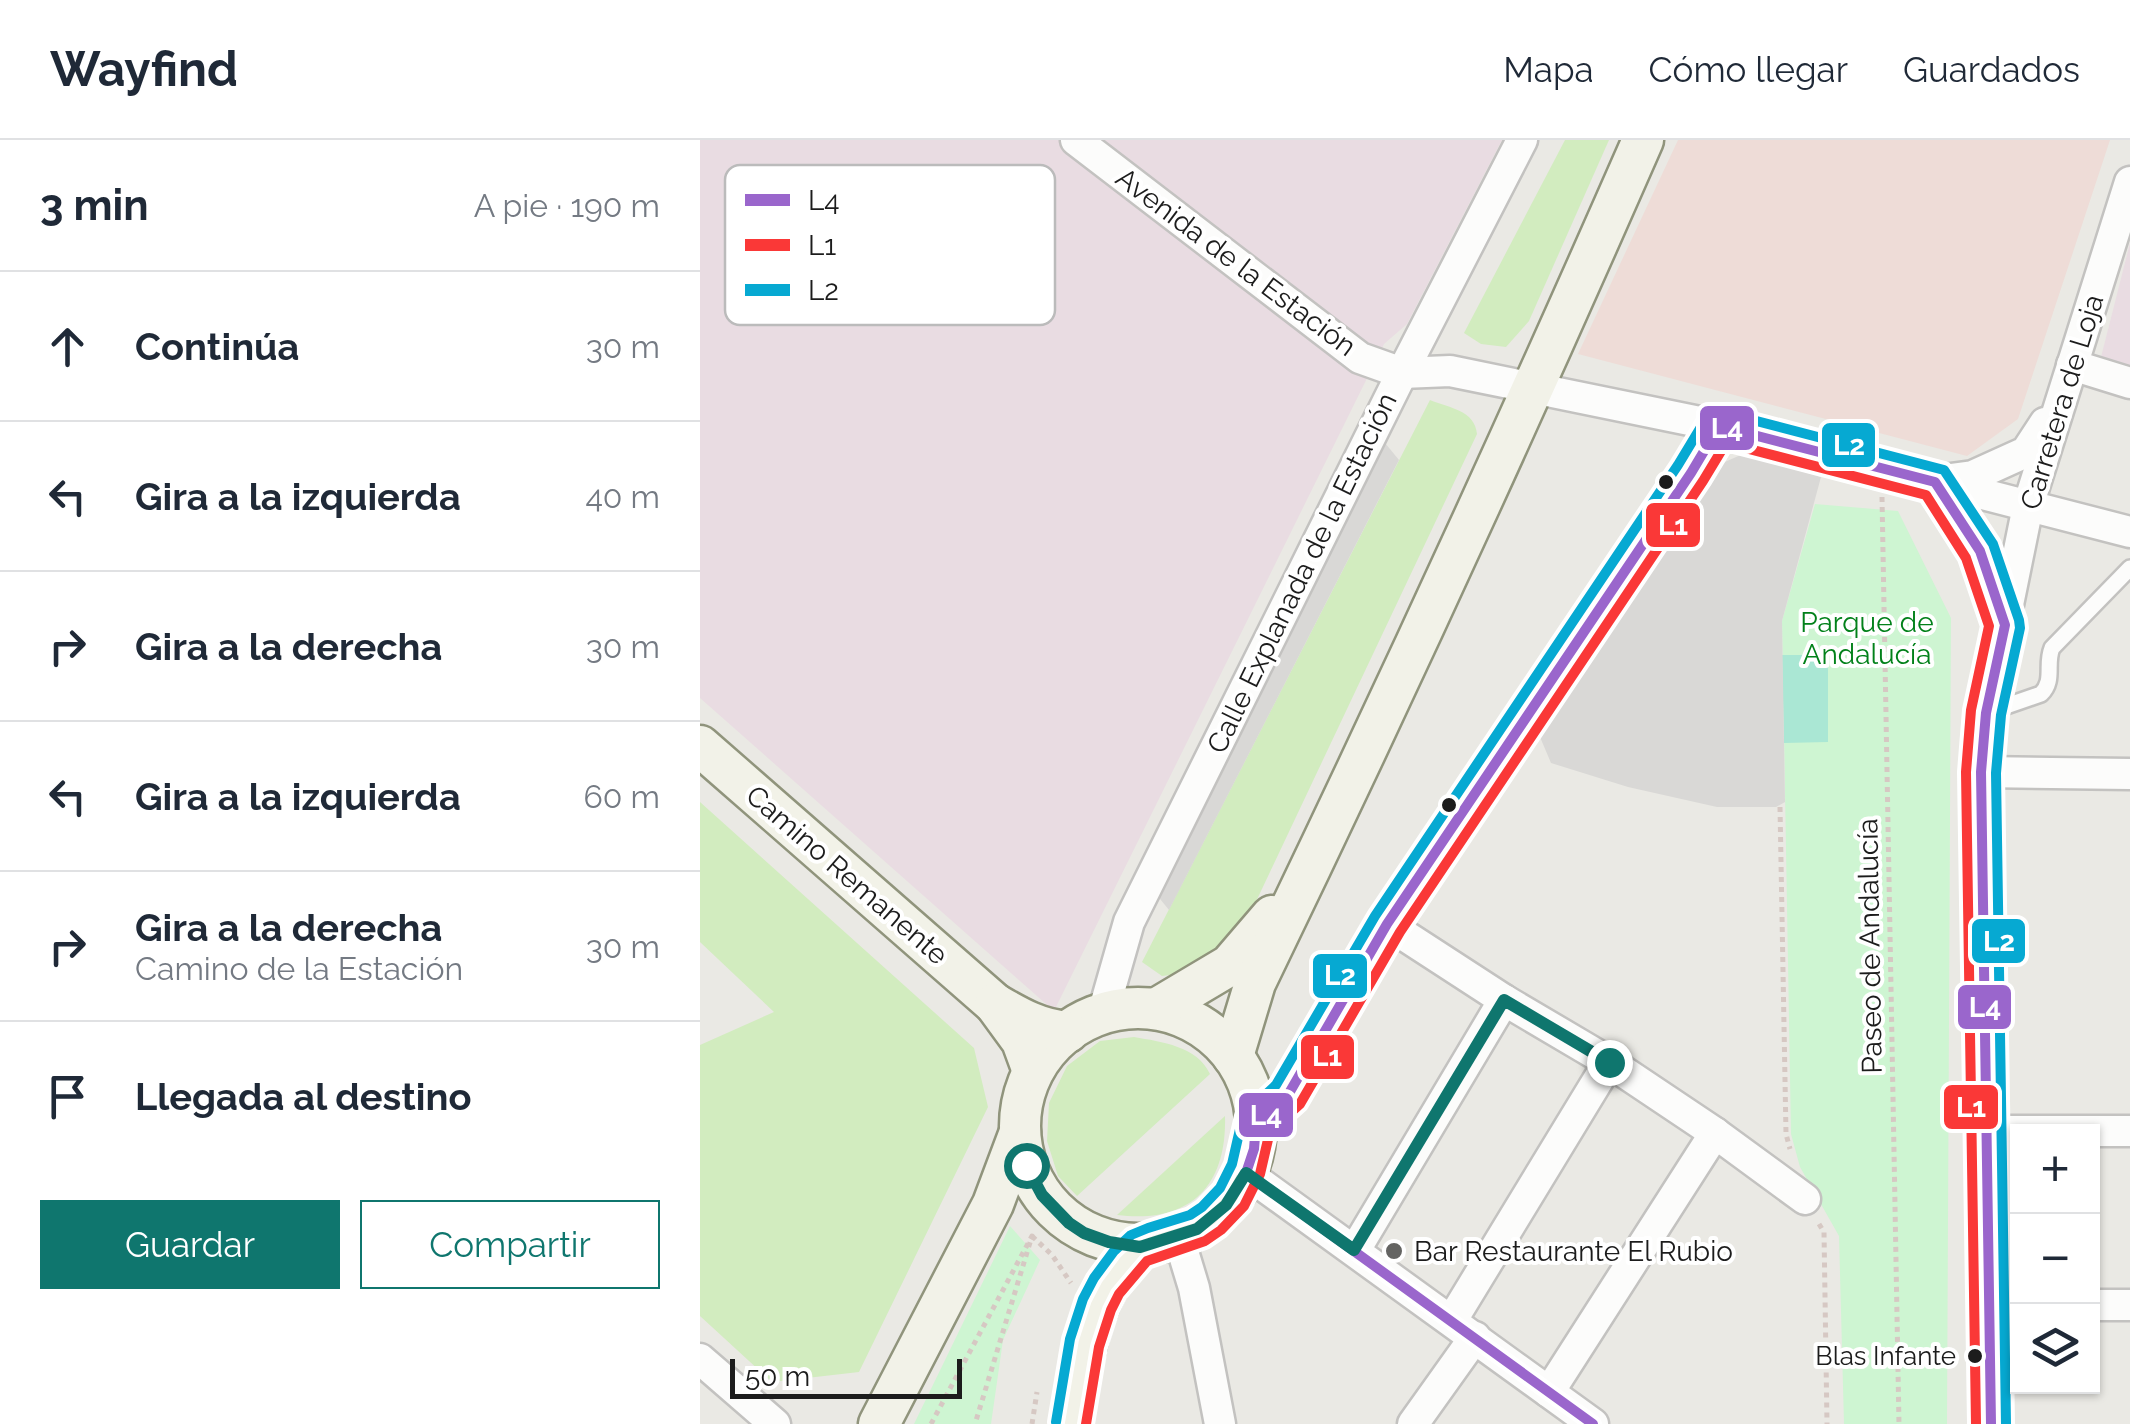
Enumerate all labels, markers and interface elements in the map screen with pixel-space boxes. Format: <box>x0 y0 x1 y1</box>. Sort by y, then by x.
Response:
text: Wayfind <box>50 41 238 97</box>
text: Mapa <box>1503 49 1594 90</box>
text: Cómo llegar <box>1649 49 1848 90</box>
text: Guardados <box>1903 49 2080 90</box>
street label: Avenida de la Estación <box>1110 161 1362 363</box>
legend <box>725 165 1055 325</box>
text: 3 min <box>40 181 149 230</box>
text: L4 <box>808 184 840 217</box>
text: A pie · 190 m <box>474 187 660 224</box>
text: L1 <box>808 229 836 262</box>
text: L2 <box>808 274 839 307</box>
street label: Carretera de Loja <box>2014 291 2110 513</box>
icon: ahead <box>40 319 95 374</box>
text: Continúa <box>135 324 299 369</box>
text: 30 m <box>586 328 660 365</box>
street label: Calle Explanada de la Estación <box>1200 388 1404 758</box>
line badge: L4 <box>1698 404 1756 452</box>
text: L4 <box>1711 412 1743 445</box>
line badge: L2 <box>1820 421 1877 469</box>
text: L2 <box>1833 429 1865 462</box>
icon: left <box>40 469 95 524</box>
unlabelled marker <box>1656 472 1676 492</box>
text: Gira a la izquierda <box>135 474 461 519</box>
text: 40 m <box>585 478 660 515</box>
line badge: L1 <box>1644 501 1702 549</box>
text: L1 <box>1658 509 1688 542</box>
park label: Parque de Andalucía <box>1800 606 1934 671</box>
icon: right <box>40 619 95 674</box>
text: Gira a la derecha <box>135 624 442 669</box>
text: 30 m <box>586 628 660 665</box>
icon: left <box>40 769 95 824</box>
text: Gira a la izquierda <box>135 774 461 819</box>
text: 60 m <box>584 778 660 815</box>
street label: Camino Remanente <box>739 779 955 971</box>
unlabelled marker <box>1439 795 1459 815</box>
street label: Paseo de Andalucía <box>1851 818 1889 1074</box>
text: Gira a la derecha <box>135 905 442 950</box>
line badge: L2 <box>1970 917 2027 965</box>
icon: right <box>40 919 95 974</box>
text: L2 <box>1983 925 2015 958</box>
text: 30 m <box>586 928 660 965</box>
text: Camino de la Estación <box>135 950 463 987</box>
line badge: L2 <box>1311 952 1369 1000</box>
text: L2 <box>1324 959 1356 992</box>
line badge: L4 <box>1956 983 2013 1031</box>
text: L4 <box>1969 991 2001 1024</box>
line badge: L1 <box>1299 1033 1356 1081</box>
text: L1 <box>1312 1040 1342 1073</box>
route end <box>1587 1040 1633 1086</box>
icon: arrive <box>40 1069 95 1124</box>
text: Llegada al destino <box>135 1074 472 1119</box>
line badge: L1 <box>1942 1083 2000 1131</box>
line badge: L4 <box>1237 1091 1295 1139</box>
text: L1 <box>1956 1091 1986 1124</box>
text: L4 <box>1250 1099 1282 1132</box>
map controls <box>2010 1124 2100 1394</box>
button: + <box>2010 1124 2100 1214</box>
route start <box>1004 1143 1050 1189</box>
button: Guardar <box>40 1200 340 1289</box>
button: Compartir <box>360 1200 660 1289</box>
button: − <box>2010 1214 2100 1304</box>
place label: Bar Restaurante El Rubio <box>1414 1235 1733 1268</box>
marker: Bar Restaurante El Rubio <box>1383 1240 1405 1262</box>
button: layers <box>2010 1304 2100 1394</box>
place label: Blas Infante <box>1815 1341 1956 1371</box>
marker: Blas Infante <box>1965 1346 1985 1366</box>
scale bar <box>730 1354 962 1398</box>
text: 50 m <box>745 1360 810 1393</box>

